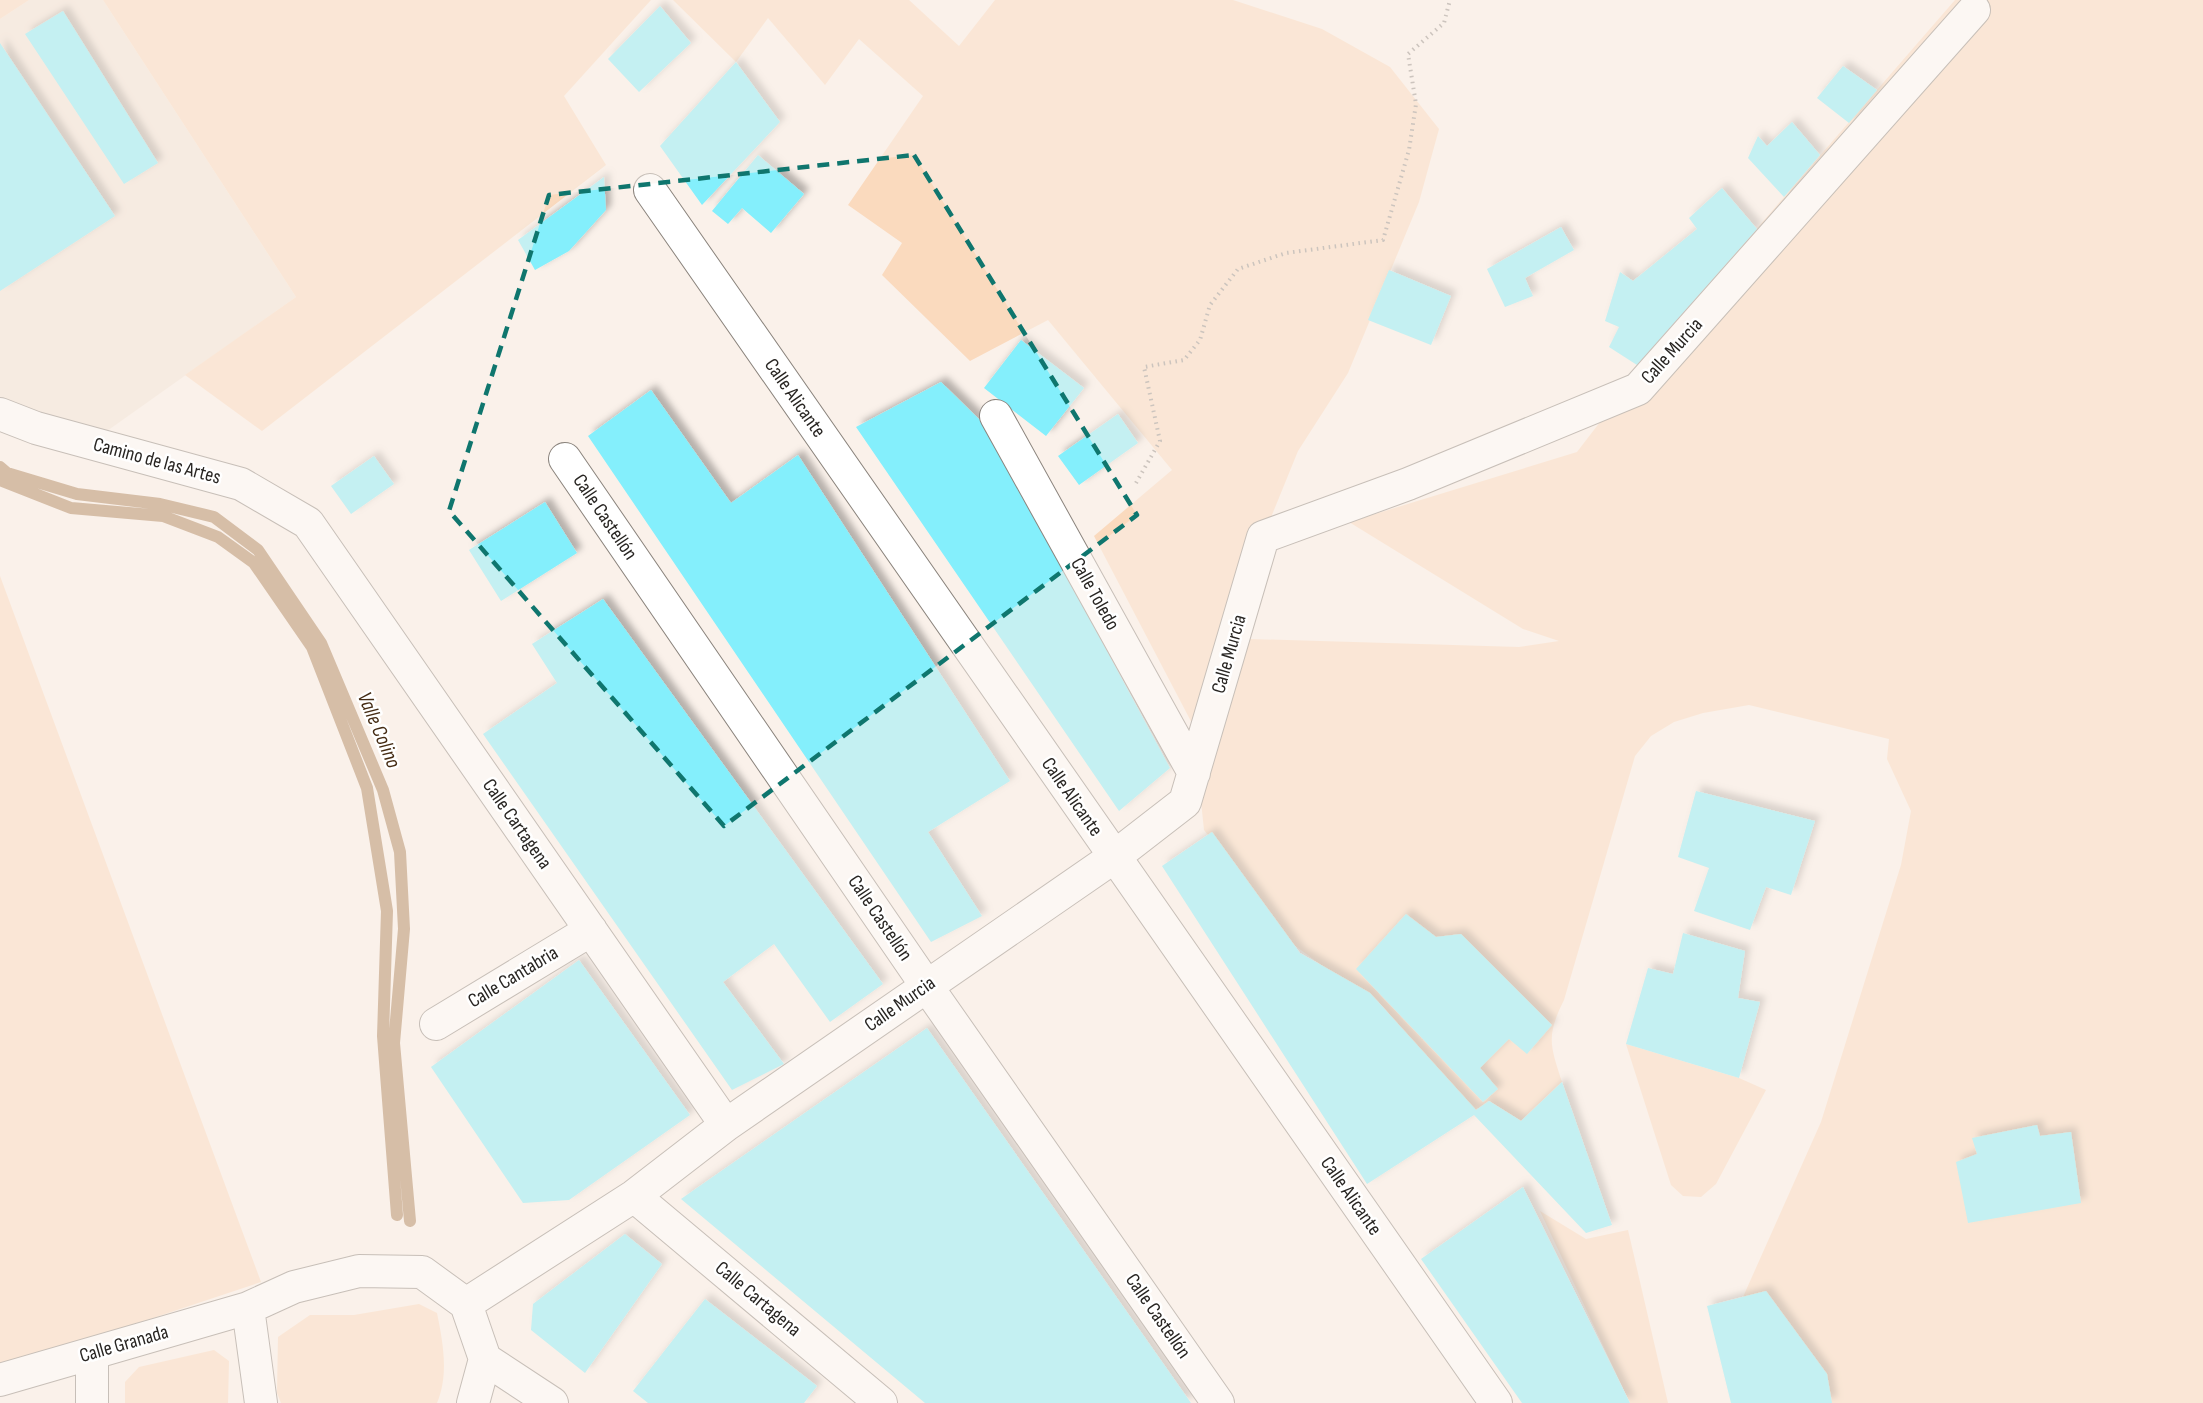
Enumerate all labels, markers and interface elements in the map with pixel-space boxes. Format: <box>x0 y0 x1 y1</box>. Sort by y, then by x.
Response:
street label: Calle Murcia <box>1636 313 1708 389</box>
street label: Calle Alicante <box>759 354 831 442</box>
street label: Camino de las Artes <box>91 432 223 490</box>
street label: Calle Castellón <box>568 470 642 564</box>
street label: Calle Toledo <box>1065 554 1125 634</box>
street label: Calle Murcia <box>1206 612 1252 696</box>
water label: Valle Colino <box>352 688 406 772</box>
street label: Calle Alicante <box>1036 753 1108 841</box>
street label: Calle Cartagena <box>477 774 557 874</box>
street label: Calle Castellón <box>843 871 917 965</box>
street label: Calle Cantabria <box>464 941 562 1013</box>
street label: Calle Murcia <box>860 971 940 1037</box>
street label: Calle Alicante <box>1315 1152 1387 1240</box>
street label: Calle Cartagena <box>710 1256 806 1342</box>
street label: Calle Castellón <box>1120 1269 1196 1363</box>
street label: Calle Granada <box>77 1320 171 1368</box>

